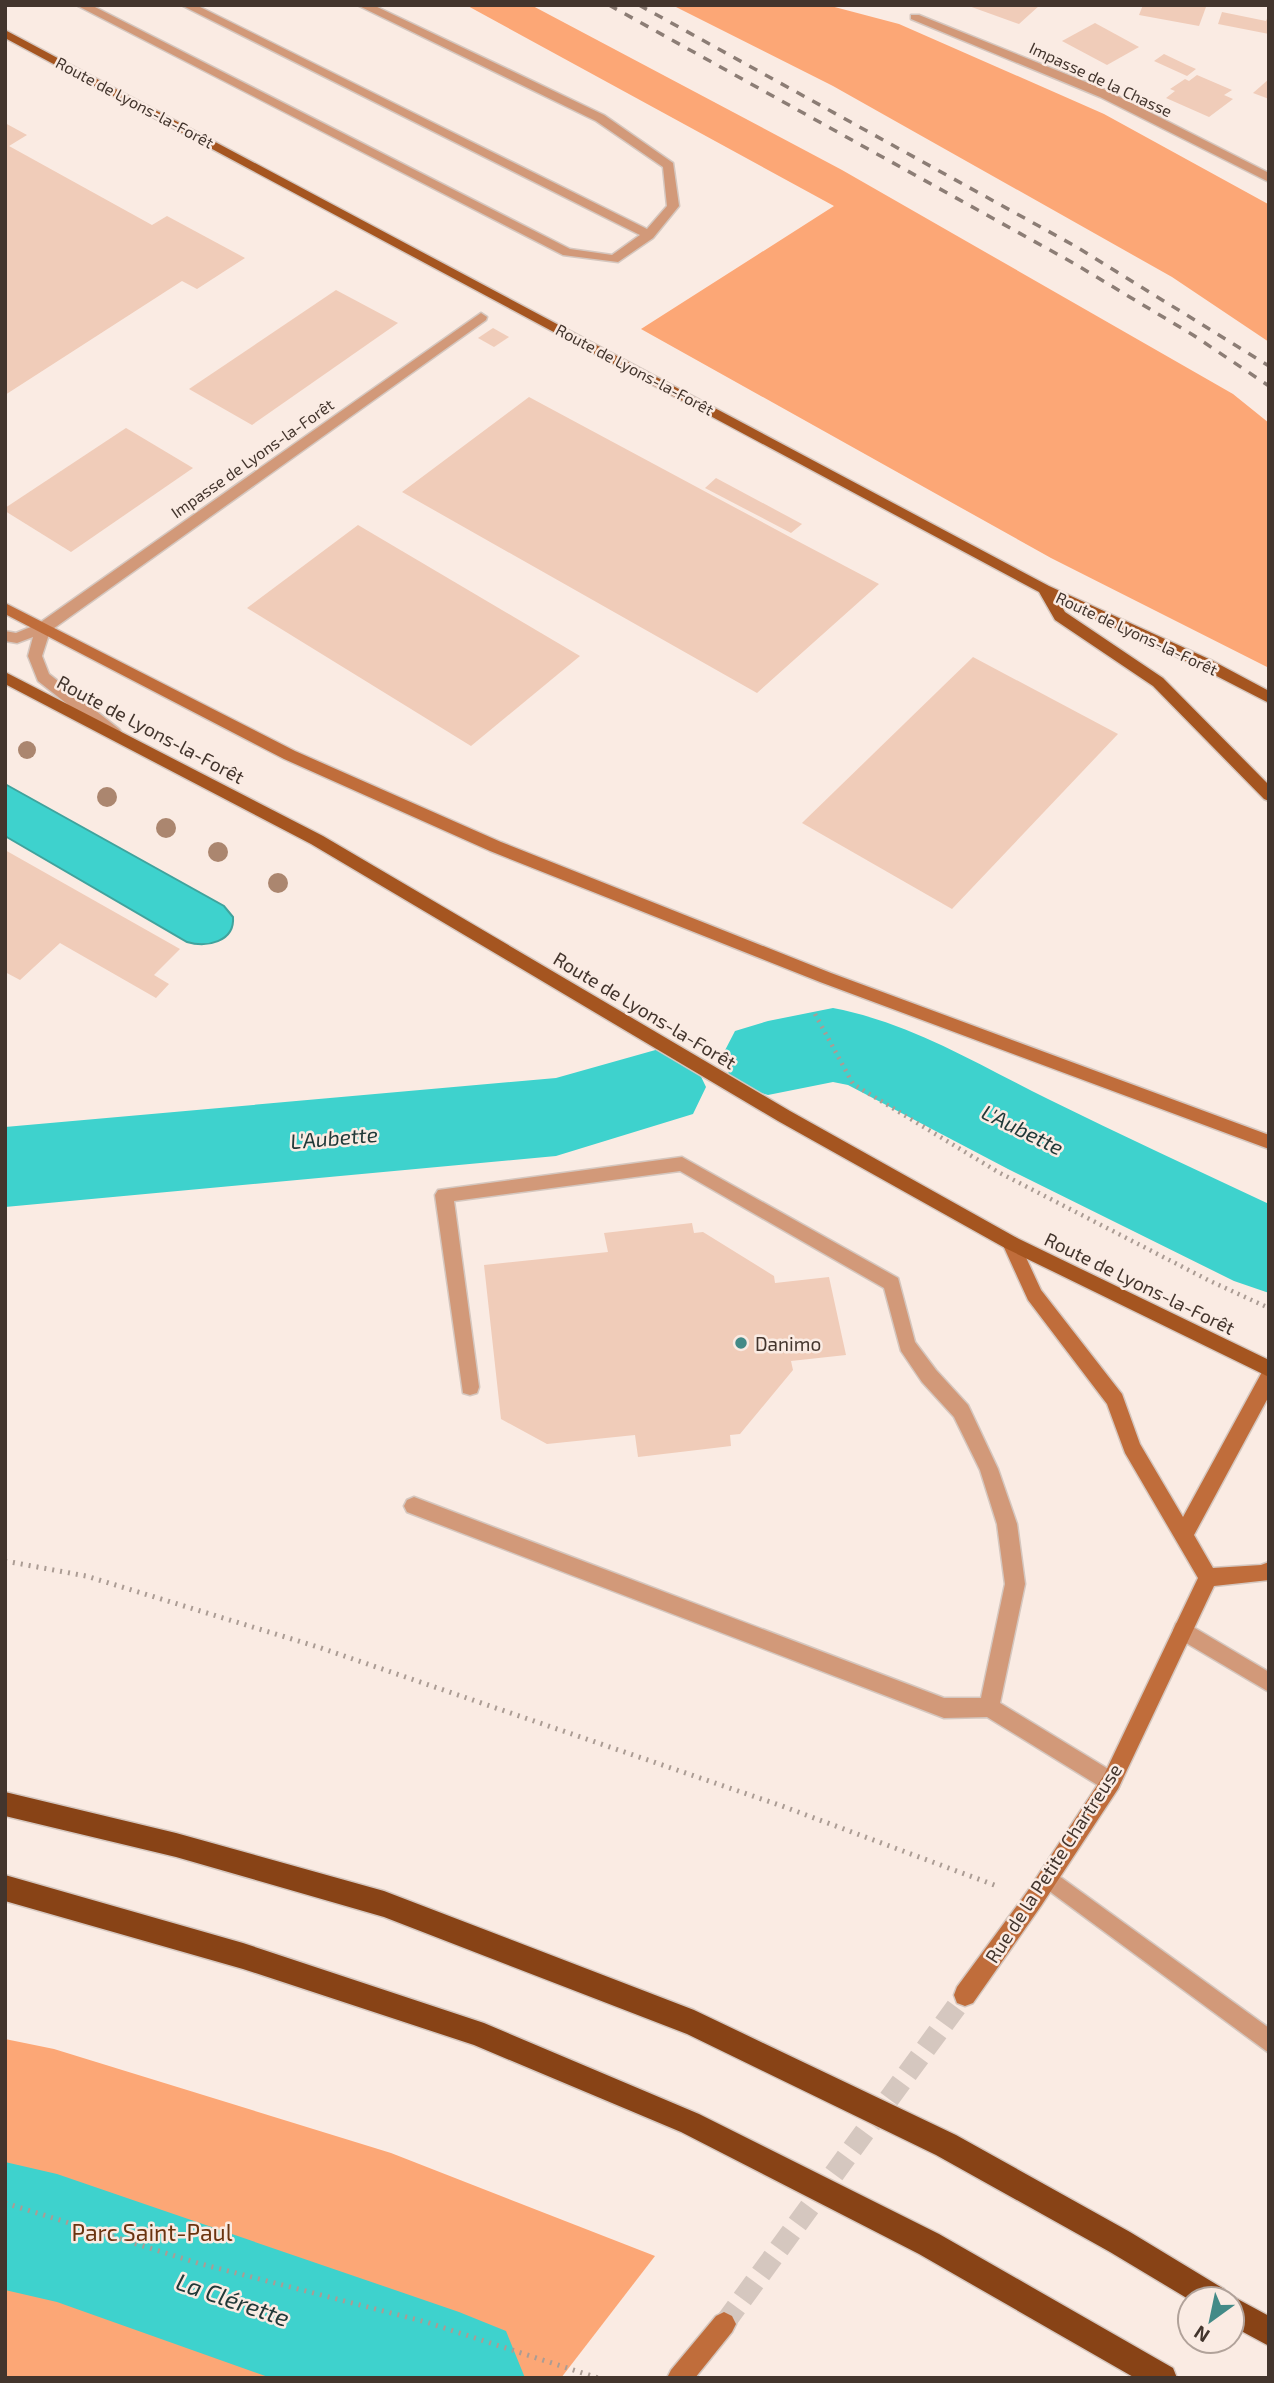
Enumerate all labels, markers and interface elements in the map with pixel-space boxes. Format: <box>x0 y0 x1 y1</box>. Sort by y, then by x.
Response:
street label: Impasse de la Chasse <box>1027 38 1175 120</box>
street label: Route de Lyons-la-Forêt <box>53 52 217 152</box>
street label: Route de Lyons-la-Forêt <box>553 319 717 419</box>
street label: Impasse de Lyons-la-Forêt <box>167 395 337 521</box>
street label: Route de Lyons-la-Forêt <box>1053 587 1221 679</box>
street label: Route de Lyons-la-Forêt <box>53 670 249 788</box>
street label: Route de Lyons-la-Forêt <box>550 946 740 1074</box>
water label: L'Aubette <box>978 1099 1068 1159</box>
water label: L'Aubette <box>289 1121 379 1153</box>
street label: Route de Lyons-la-Forêt <box>1041 1227 1239 1339</box>
place label: Danimo <box>755 1332 821 1355</box>
marker: Danimo <box>733 1335 749 1351</box>
street label: Rue de la Petite Chartreuse <box>980 1759 1126 1967</box>
park label: Parc Saint-Paul <box>71 2218 233 2246</box>
water label: La Clérette <box>173 2266 294 2332</box>
north arrow <box>1176 2285 1246 2355</box>
text: N <box>1189 2321 1213 2348</box>

